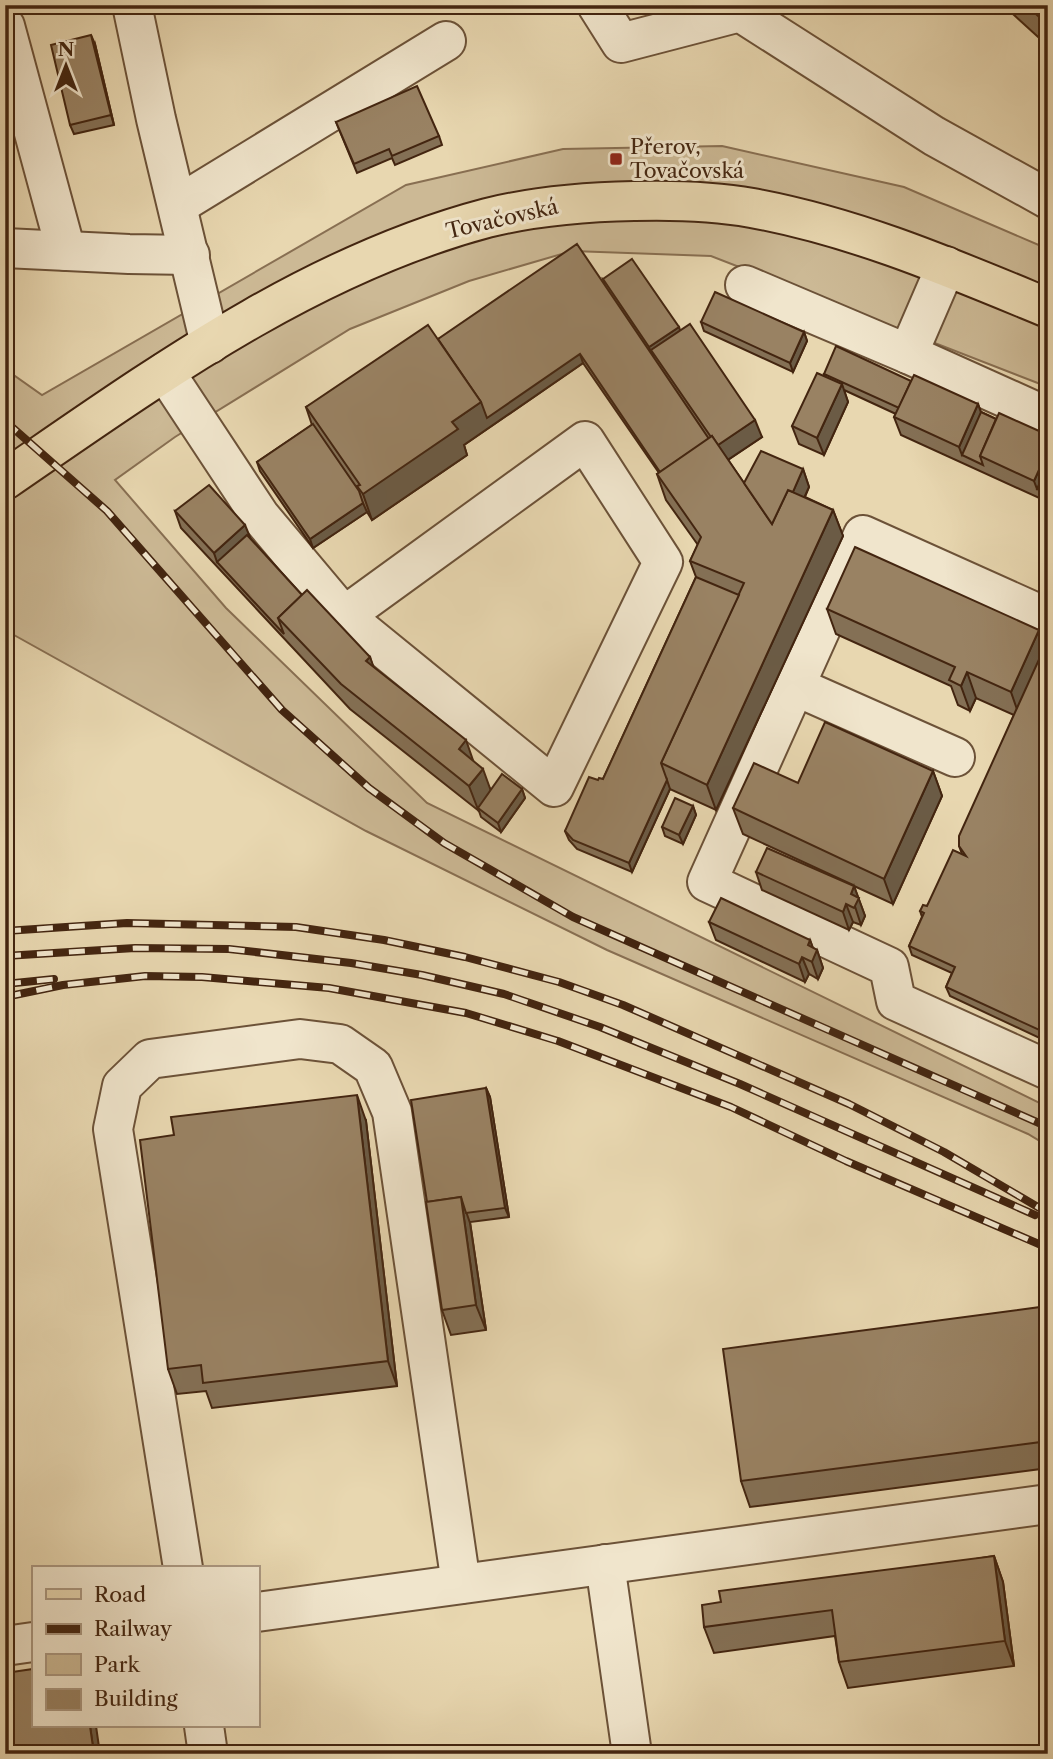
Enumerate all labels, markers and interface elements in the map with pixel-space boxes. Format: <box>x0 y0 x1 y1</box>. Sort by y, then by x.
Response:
north arrow <box>32 32 102 102</box>
text: N <box>58 38 74 61</box>
place label: Přerov, Tovačovská <box>630 134 745 183</box>
marker: Přerov, Tovačovská <box>608 151 624 167</box>
street label: Tovačovská <box>443 193 561 244</box>
legend <box>32 1566 259 1728</box>
text: Road <box>94 1582 146 1607</box>
text: Railway <box>94 1616 172 1641</box>
text: Park <box>94 1652 140 1677</box>
text: Building <box>94 1686 179 1711</box>

